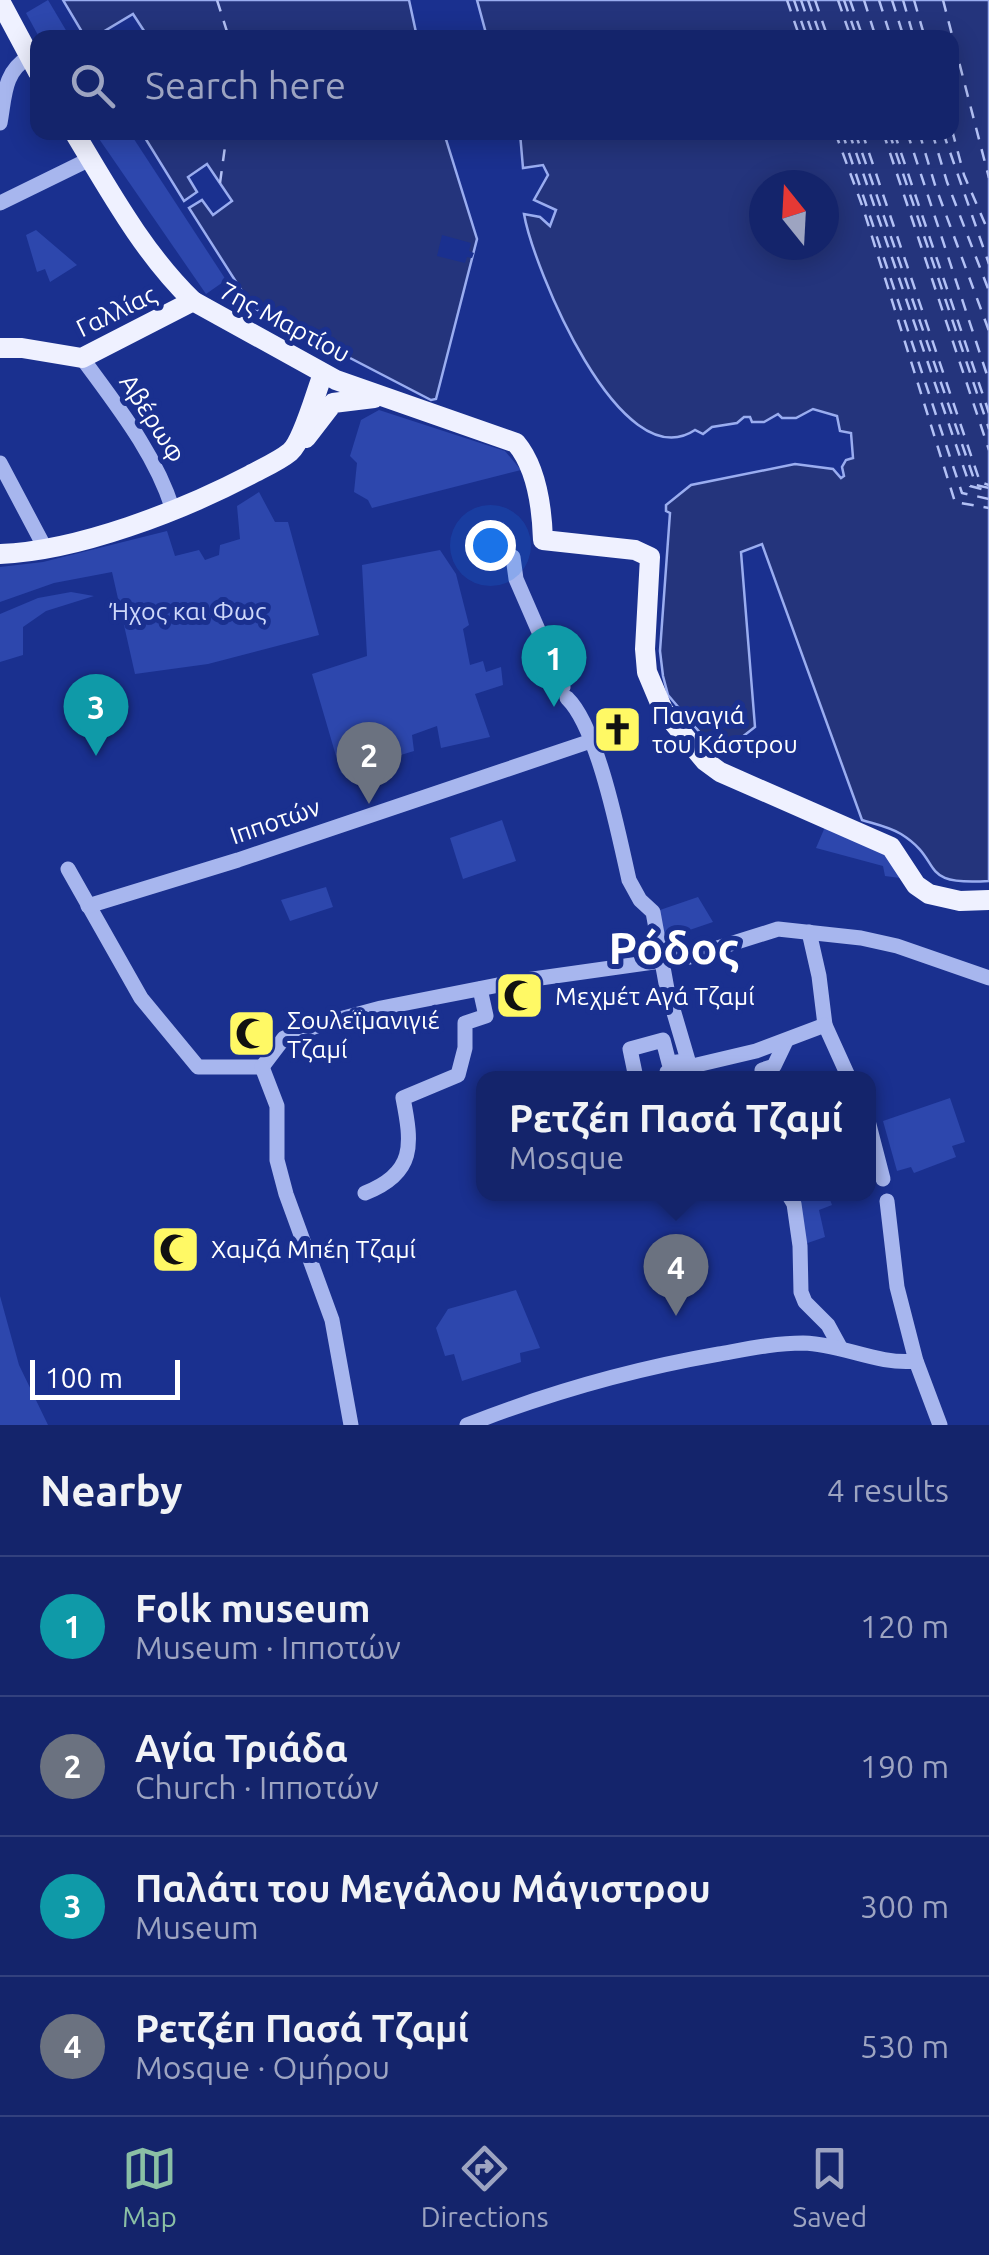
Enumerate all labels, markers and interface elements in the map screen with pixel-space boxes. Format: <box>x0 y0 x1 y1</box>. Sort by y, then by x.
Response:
search box <box>30 30 959 140</box>
icon: search <box>65 58 120 113</box>
text: Search here <box>145 64 346 106</box>
north arrow <box>749 170 839 260</box>
street label: 7ης Μαρτίου <box>215 276 355 368</box>
street label: Γαλλίας <box>72 280 160 342</box>
street label: Αβέρωφ <box>114 369 192 467</box>
your location <box>465 520 516 571</box>
park label: Ήχος και Φως <box>109 597 266 625</box>
pin: 1 <box>522 624 586 707</box>
pin: 3 <box>64 674 128 756</box>
place label: Παναγιά του Κάστρου <box>652 701 798 758</box>
church icon: Παναγιά του Κάστρου <box>591 703 643 755</box>
pin: 2 <box>336 722 402 804</box>
street label: Ιπποτών <box>226 793 324 849</box>
district label: Ρόδος <box>608 922 740 974</box>
mosque icon: Μεχμέτ Αγά Τζαμί <box>494 970 546 1022</box>
place label: Μεχμέτ Αγά Τζαμί <box>555 982 755 1010</box>
place label: Σουλεϊμανιγιέ Τζαμί <box>287 1006 440 1063</box>
mosque icon: Σουλεϊμανιγιέ Τζαμί <box>226 1008 278 1060</box>
popup <box>476 1071 876 1201</box>
text: Ρετζέπ Πασά Τζαμί <box>509 1097 843 1139</box>
text: Mosque <box>509 1139 624 1175</box>
mosque icon: Χαμζά Μπέη Τζαμί <box>150 1223 202 1275</box>
pin: 4 <box>644 1234 708 1316</box>
place label: Χαμζά Μπέη Τζαμί <box>211 1235 416 1263</box>
scale bar <box>30 1355 180 1400</box>
text: 100 m <box>45 1362 123 1393</box>
text: Nearby <box>40 1467 183 1514</box>
text: 4 results <box>827 1472 949 1508</box>
text: Folk museum <box>135 1587 371 1629</box>
text: 1 <box>63 1608 82 1644</box>
text: 120 m <box>860 1608 949 1644</box>
text: Museum · Ιπποτών <box>135 1629 401 1665</box>
text: Αγία Τριάδα <box>135 1727 348 1769</box>
text: 2 <box>63 1748 82 1784</box>
text: 190 m <box>860 1748 949 1784</box>
text: Church · Ιπποτών <box>135 1769 379 1805</box>
text: Παλάτι του Μεγάλου Μάγιστρου <box>135 1867 711 1909</box>
text: 3 <box>63 1888 82 1924</box>
text: 300 m <box>860 1888 949 1924</box>
text: Museum <box>135 1909 259 1945</box>
text: Ρετζέπ Πασά Τζαμί <box>135 2007 469 2049</box>
text: 4 <box>63 2028 82 2064</box>
text: 530 m <box>860 2028 949 2064</box>
text: Mosque · Ομήρου <box>135 2049 390 2085</box>
tab: Map <box>122 2141 177 2232</box>
tab: Directions <box>421 2141 549 2232</box>
tab: Saved <box>793 2141 867 2232</box>

